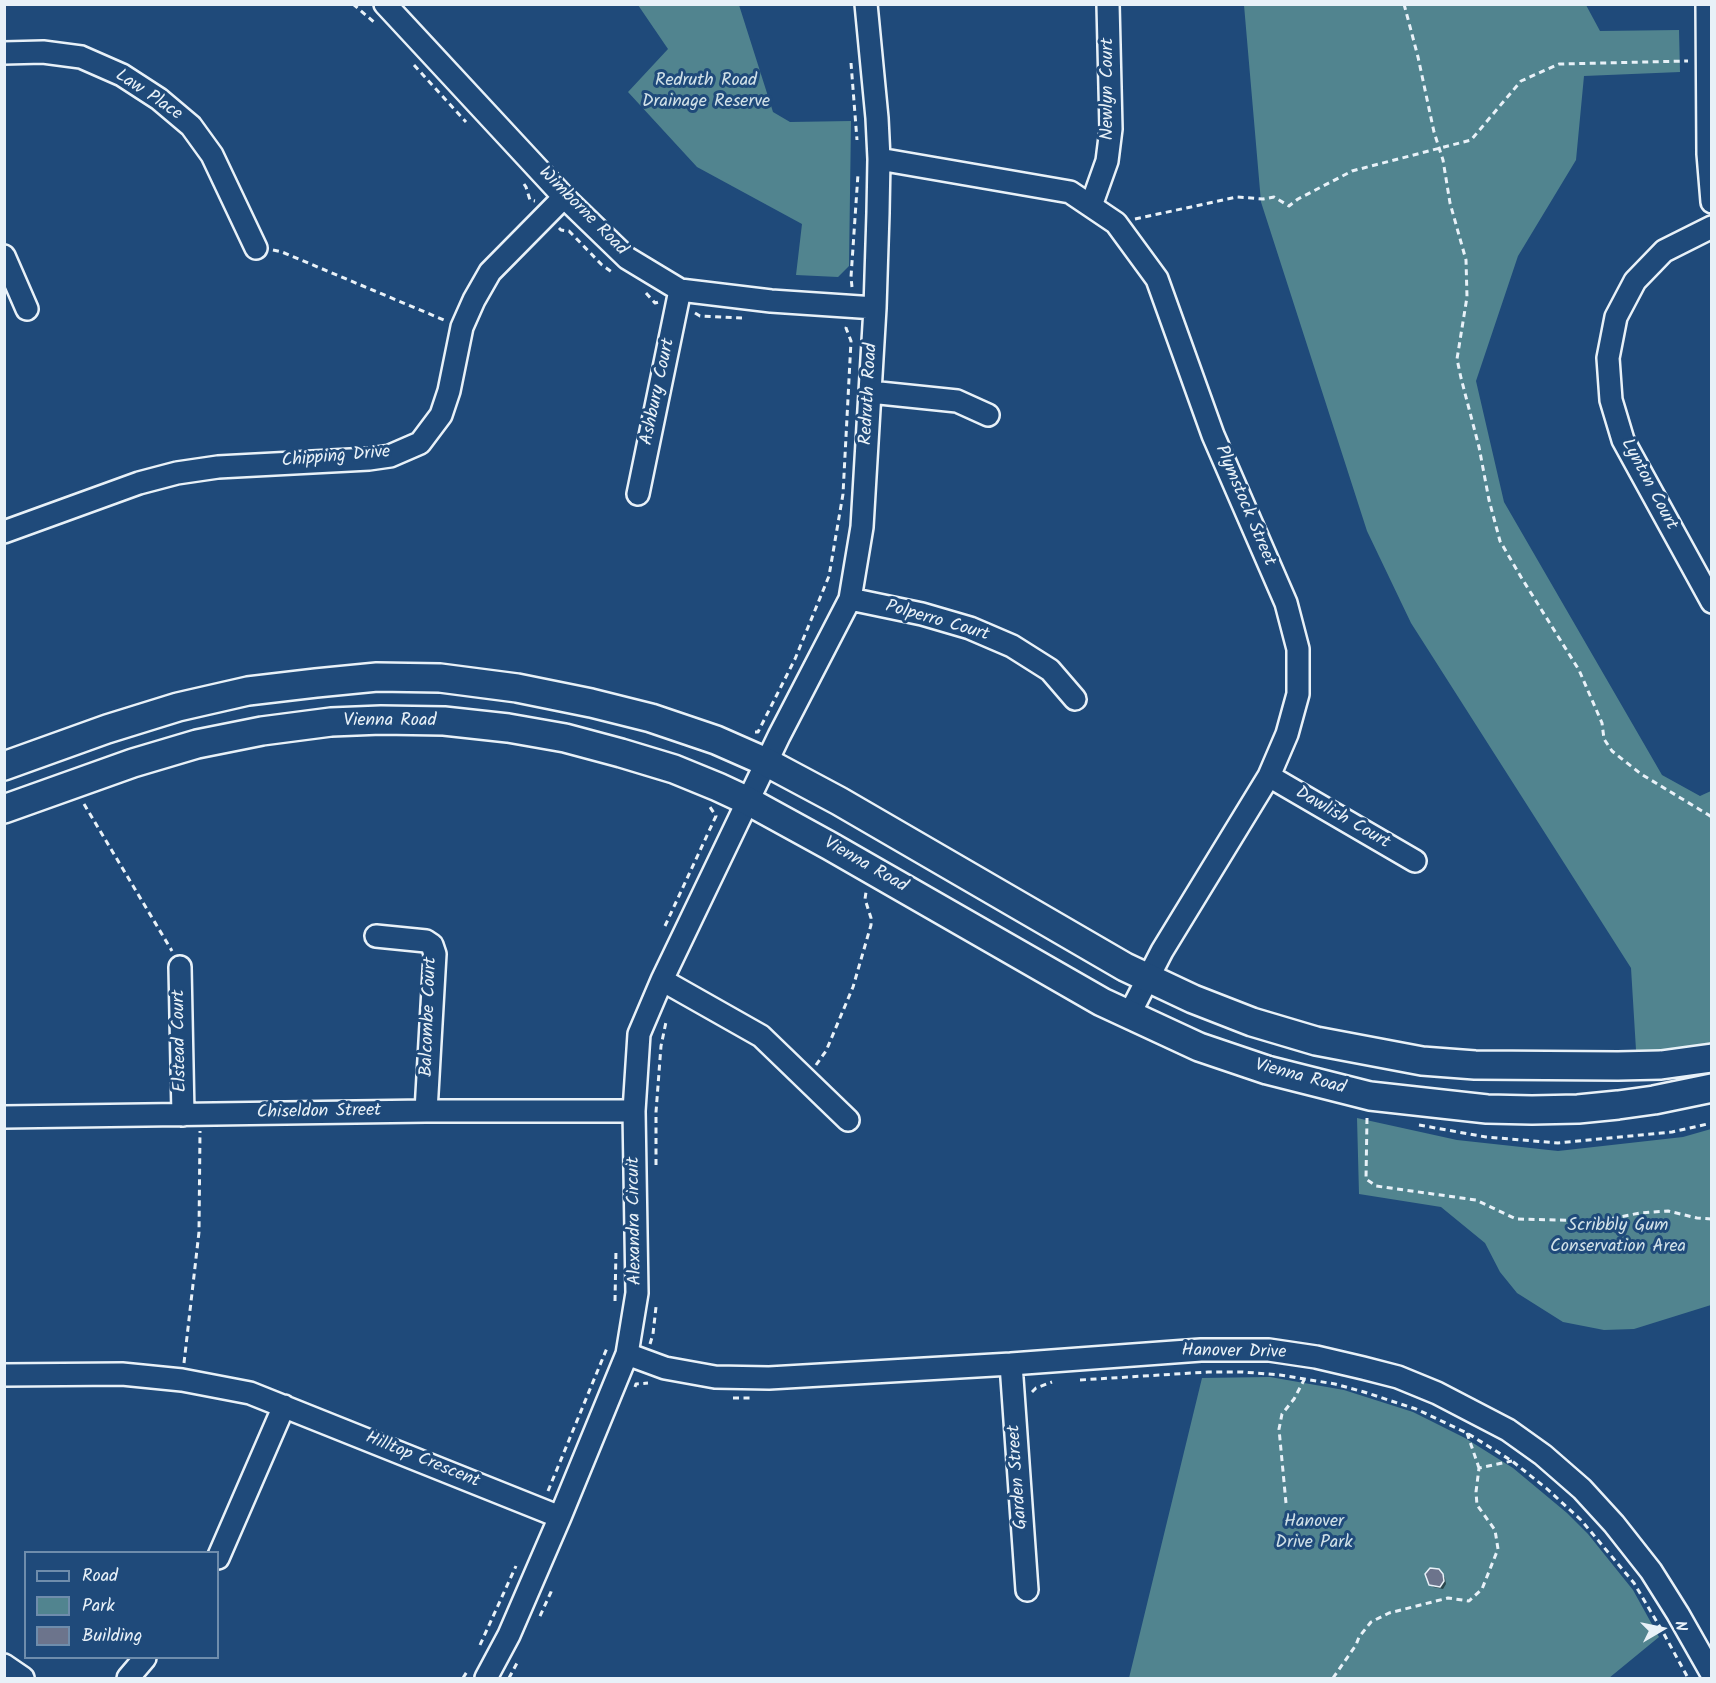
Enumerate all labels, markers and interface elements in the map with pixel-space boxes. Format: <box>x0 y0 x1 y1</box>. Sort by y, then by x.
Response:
street label: Newlyn Court <box>1098 38 1120 140</box>
street label: Law Place <box>110 66 186 126</box>
park label: Redruth Road Drainage Reserve <box>642 71 770 113</box>
street label: Wimborne Road <box>533 163 631 261</box>
street label: Ashbury Court <box>637 337 681 447</box>
street label: Redruth Road <box>857 342 883 446</box>
street label: Lynton Court <box>1615 436 1681 534</box>
street label: Chipping Drive <box>281 442 391 474</box>
street label: Plymstock Street <box>1209 442 1279 570</box>
street label: Polperro Court <box>883 597 991 647</box>
street label: Vienna Road <box>344 711 436 733</box>
street label: Dawlish Court <box>1291 783 1393 855</box>
street label: Vienna Road <box>819 833 911 899</box>
street label: Balcombe Court <box>417 957 443 1077</box>
street label: Elstead Court <box>169 989 193 1093</box>
street label: Vienna Road <box>1252 1056 1348 1100</box>
street label: Chiseldon Street <box>257 1101 381 1125</box>
street label: Alexandra Circuit <box>624 1156 648 1286</box>
park label: Scribbly Gum Conservation Area <box>1550 1216 1686 1258</box>
street label: Hanover Drive <box>1181 1341 1287 1365</box>
street label: Garden Street <box>1005 1424 1033 1530</box>
street label: Hilltop Crescent <box>362 1428 482 1494</box>
park label: Hanover Drive Park <box>1275 1512 1353 1555</box>
legend <box>24 1551 219 1659</box>
text: Road <box>82 1562 118 1591</box>
text: Park <box>82 1592 115 1621</box>
north arrow <box>1632 1599 1692 1659</box>
text: N <box>1667 1619 1693 1633</box>
text: Building <box>82 1622 142 1651</box>

